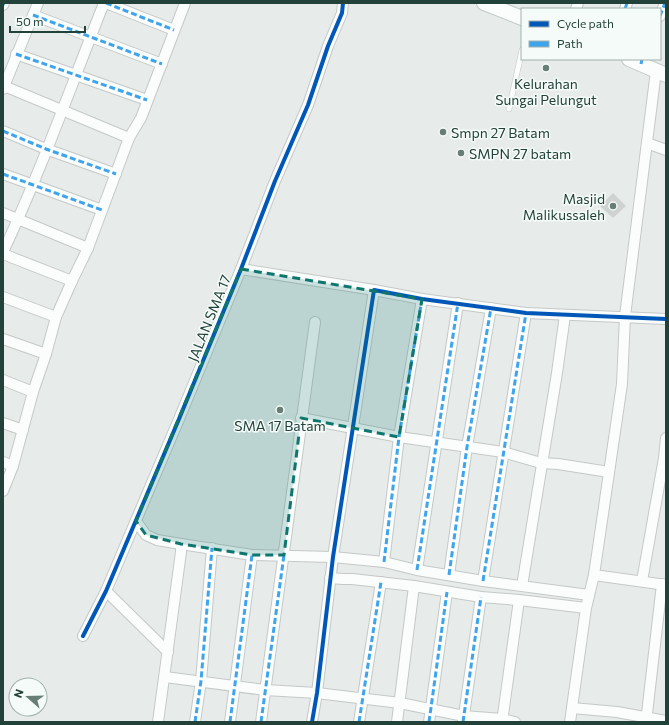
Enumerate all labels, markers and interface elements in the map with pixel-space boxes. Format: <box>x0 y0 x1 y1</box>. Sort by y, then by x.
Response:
scale bar <box>10 8 85 34</box>
legend <box>521 8 661 60</box>
text: 50 m <box>16 14 44 28</box>
text: Cycle path <box>557 16 614 30</box>
text: Path <box>557 36 583 50</box>
marker: Kelurahan Sungai Pelungut <box>541 63 551 73</box>
place label: Kelurahan Sungai Pelungut <box>495 75 597 108</box>
place label: Smpn 27 Batam <box>451 124 550 141</box>
marker: Smpn 27 Batam <box>438 127 448 137</box>
place label: SMPN 27 batam <box>469 145 571 162</box>
marker: SMPN 27 batam <box>456 148 466 158</box>
place label: Masjid Malikussaleh <box>523 190 605 223</box>
marker: Masjid Malikussaleh <box>608 201 618 211</box>
street label: JALAN SMA 17 <box>184 272 234 364</box>
marker: SMA 17 Batam <box>275 405 285 415</box>
place label: SMA 17 Batam <box>234 417 326 434</box>
north arrow <box>8 677 48 717</box>
text: N <box>11 687 26 700</box>

